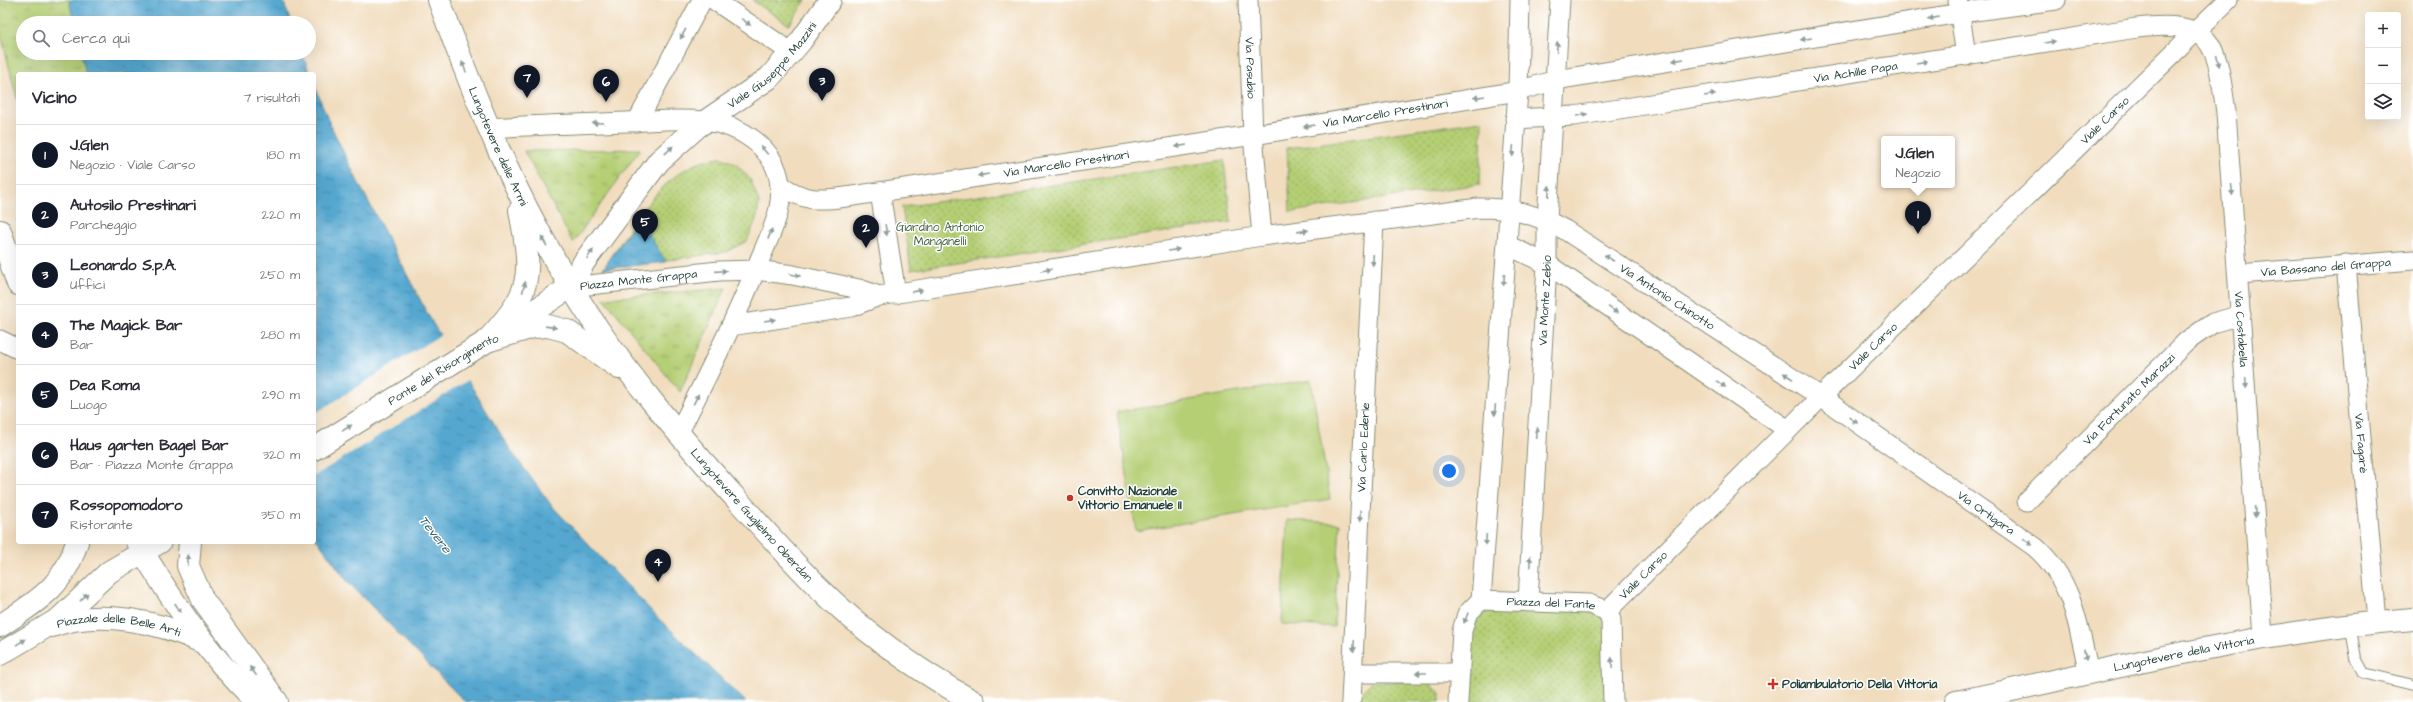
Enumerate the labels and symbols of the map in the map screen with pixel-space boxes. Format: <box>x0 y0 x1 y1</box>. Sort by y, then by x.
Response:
one-way arrow <box>1928 15 1940 21</box>
street label: Viale Giuseppe Mazzini <box>724 18 821 113</box>
one-way arrow <box>741 18 751 26</box>
one-way arrow <box>680 28 687 40</box>
one-way arrow <box>1800 36 1812 42</box>
street label: Via Pasubio <box>1240 37 1260 99</box>
one-way arrow <box>2044 39 2056 45</box>
one-way arrow <box>1554 41 1561 53</box>
one-way arrow <box>2215 55 2221 67</box>
one-way arrow <box>1671 57 1684 63</box>
street label: Via Achille Papa <box>1812 58 1899 87</box>
one-way arrow <box>1916 59 1928 65</box>
one-way arrow <box>461 61 467 73</box>
pin: 7 <box>514 65 540 98</box>
pin: 3 <box>809 68 835 101</box>
pin: 6 <box>593 69 619 102</box>
street label: Lungotevere delle Armi <box>464 85 532 209</box>
one-way arrow <box>1704 92 1716 98</box>
street label: Viale Carso <box>2077 92 2134 149</box>
street label: Via Marcello Prestinari <box>1322 95 1449 132</box>
one-way arrow <box>1473 95 1485 101</box>
one-way arrow <box>1576 112 1588 118</box>
one-way arrow <box>591 120 604 126</box>
one-way arrow <box>1303 123 1316 129</box>
one-way arrow <box>1175 143 1187 149</box>
one-way arrow <box>759 145 768 155</box>
one-way arrow <box>1509 145 1516 157</box>
one-way arrow <box>664 146 674 155</box>
street label: Via Marcello Prestinari <box>1003 146 1130 182</box>
one-way arrow <box>977 173 989 179</box>
one-way arrow <box>2229 184 2235 196</box>
one-way arrow <box>1545 185 1552 197</box>
pin: 1 <box>1905 201 1931 234</box>
pin: 5 <box>632 209 658 242</box>
pin: 2 <box>853 215 879 248</box>
park label: Giardino Antonio Manganelli <box>896 219 984 251</box>
one-way arrow <box>883 224 889 236</box>
one-way arrow <box>768 227 774 239</box>
one-way arrow <box>1297 228 1309 234</box>
one-way arrow <box>540 236 547 247</box>
one-way arrow <box>1168 247 1180 253</box>
one-way arrow <box>586 248 594 259</box>
one-way arrow <box>1369 254 1376 266</box>
street label: Via Bassano del Grappa <box>2260 254 2392 281</box>
street label: Via Monte Zebio <box>1534 255 1556 346</box>
one-way arrow <box>1603 255 1615 262</box>
street label: Via Antonio Chinotto <box>1616 260 1718 335</box>
street label: Piazza Monte Grappa <box>579 265 698 295</box>
one-way arrow <box>715 267 727 274</box>
one-way arrow <box>1040 267 1052 273</box>
one-way arrow <box>789 273 801 279</box>
one-way arrow <box>1500 274 1507 286</box>
one-way arrow <box>521 280 527 292</box>
one-way arrow <box>911 288 924 294</box>
street label: Via Costabella <box>2230 291 2252 367</box>
one-way arrow <box>1608 306 1619 314</box>
one-way arrow <box>764 317 776 323</box>
street label: Viale Carso <box>1845 319 1902 375</box>
one-way arrow <box>545 324 558 330</box>
street label: Ponte del Risorgimento <box>385 330 501 410</box>
street label: Via Fortunato Marazzi <box>2079 350 2179 449</box>
one-way arrow <box>1782 372 1794 379</box>
one-way arrow <box>2242 377 2249 389</box>
one-way arrow <box>1715 380 1726 388</box>
one-way arrow <box>692 394 699 405</box>
street label: Via Carlo Ederle <box>1353 402 1374 493</box>
one-way arrow <box>1491 404 1498 416</box>
street label: Via Fagarè <box>2350 413 2372 475</box>
one-way arrow <box>1847 416 1858 424</box>
one-way arrow <box>341 425 353 432</box>
one-way arrow <box>1534 426 1540 439</box>
street label: Lungotevere Guglielmo Oberdan <box>686 445 816 586</box>
your location <box>1439 461 1459 481</box>
place label: Convitto Nazionale Vittorio Emanuele II <box>1077 483 1182 514</box>
street label: Via Ortigara <box>1954 487 2018 539</box>
marker: Convitto Nazionale Vittorio Emanuele II <box>1065 493 1075 503</box>
one-way arrow <box>2251 506 2258 518</box>
one-way arrow <box>1357 510 1364 522</box>
water label: Tevere <box>415 512 456 558</box>
one-way arrow <box>1483 534 1490 546</box>
one-way arrow <box>2023 538 2033 546</box>
street label: Viale Carso <box>1615 547 1672 603</box>
pin: 4 <box>645 549 671 582</box>
one-way arrow <box>185 553 191 566</box>
one-way arrow <box>1526 556 1533 568</box>
one-way arrow <box>79 592 89 602</box>
street label: Piazza del Fante <box>1506 593 1599 615</box>
one-way arrow <box>174 603 182 614</box>
street label: Piazzale delle Belle Arti <box>55 610 183 641</box>
one-way arrow <box>1463 612 1469 624</box>
street label: Lungotevere della Vittoria <box>2112 632 2256 676</box>
one-way arrow <box>15 638 27 645</box>
one-way arrow <box>1351 640 1357 653</box>
one-way arrow <box>2083 649 2089 661</box>
one-way arrow <box>1609 656 1615 669</box>
one-way arrow <box>249 665 258 676</box>
one-way arrow <box>1414 670 1427 676</box>
place label: Poliambulatorio Della Vittoria <box>1782 676 1938 693</box>
marker: Poliambulatorio Della Vittoria <box>1767 678 1779 690</box>

